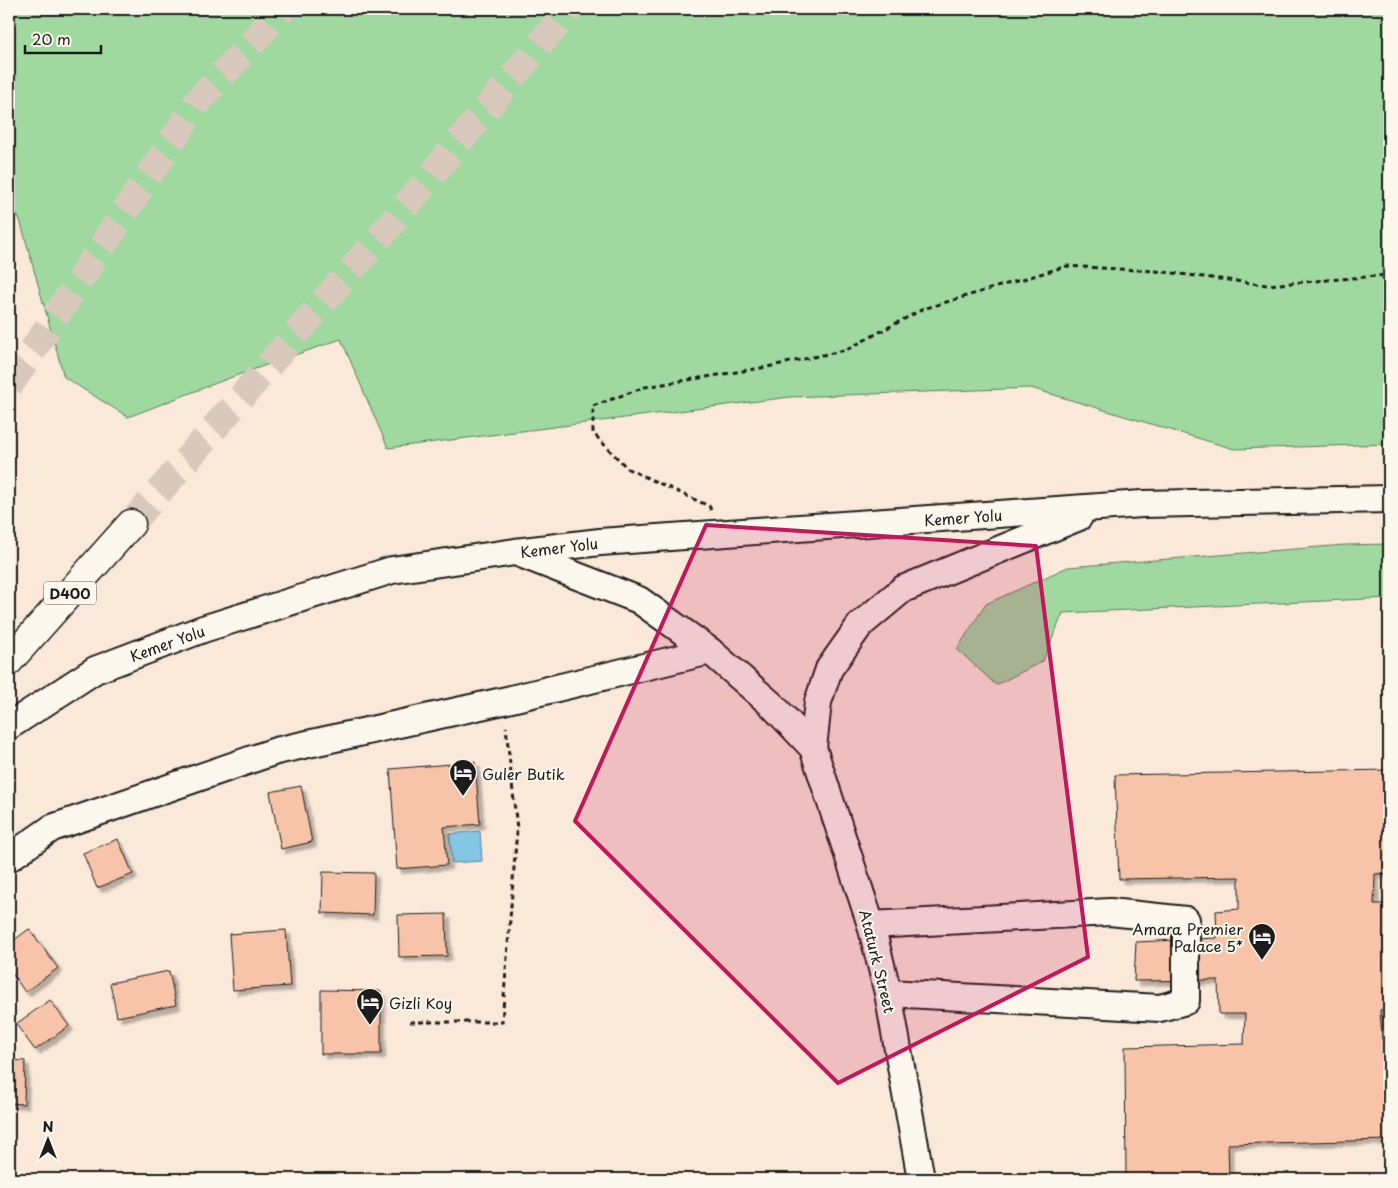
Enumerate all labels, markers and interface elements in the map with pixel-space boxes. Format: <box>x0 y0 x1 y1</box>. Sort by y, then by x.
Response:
scale bar <box>25 22 101 54</box>
text: 20 m <box>32 27 71 50</box>
street label: Kemer Yolu <box>923 503 1003 531</box>
street label: Kemer Yolu <box>519 531 599 563</box>
road number: D400 <box>44 582 96 604</box>
street label: Kemer Yolu <box>126 619 208 667</box>
hotel icon: Guler Butik <box>448 758 478 797</box>
place label: Guler Butik <box>482 762 565 785</box>
street label: Ataturk Street <box>854 907 902 1015</box>
place label: Amara Premier Palace 5* <box>1132 917 1243 957</box>
hotel icon: Amara Premier Palace 5* <box>1247 922 1277 961</box>
hotel icon: Gizli Koy <box>355 987 385 1026</box>
place label: Gizli Koy <box>389 991 452 1014</box>
north arrow <box>22 1116 72 1166</box>
text: N <box>42 1116 54 1137</box>

